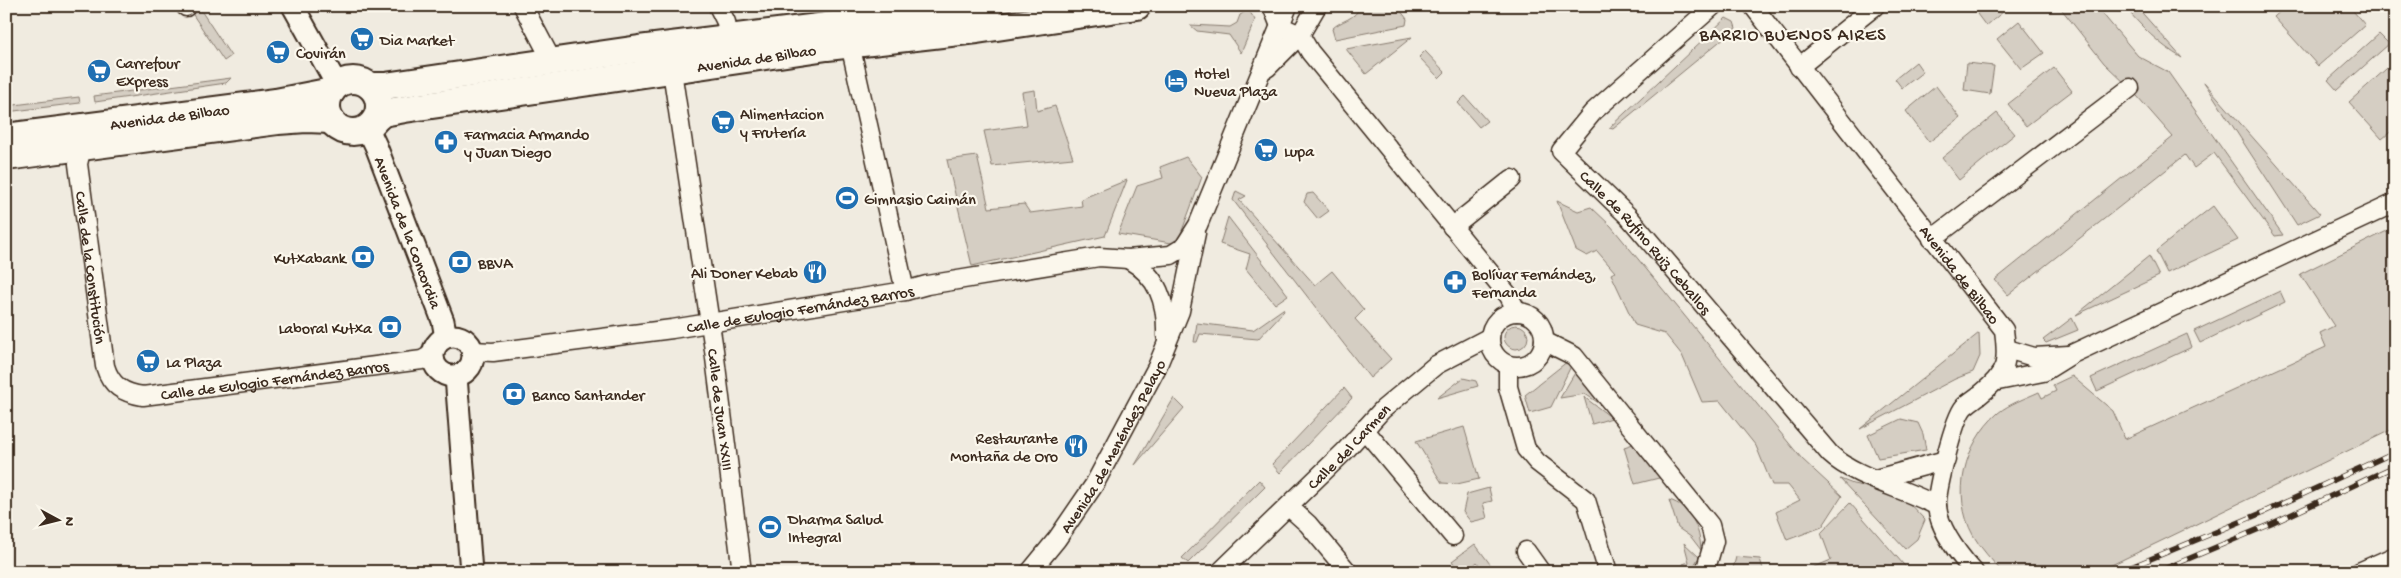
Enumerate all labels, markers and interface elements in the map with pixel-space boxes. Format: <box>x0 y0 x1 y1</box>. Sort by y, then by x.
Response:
supermarket icon: Dia Market <box>349 26 375 52</box>
district label: BARRIO BUENOS AIRES <box>1698 26 1887 47</box>
place label: Dia Market <box>379 33 456 52</box>
supermarket icon: Covirán <box>265 39 291 65</box>
street label: Avenida de Bilbao <box>696 43 818 79</box>
place label: Covirán <box>296 46 346 65</box>
place label: Carrefour Express <box>116 56 181 93</box>
supermarket icon: Carrefour Express <box>86 58 112 84</box>
place label: Hotel Nueva Plaza <box>1194 66 1278 103</box>
hotel icon: Hotel Nueva Plaza <box>1163 68 1189 94</box>
street label: Avenida de Bilbao <box>109 102 231 136</box>
place label: Alimentacion y Frutería <box>740 107 824 144</box>
supermarket icon: Alimentacion y Frutería <box>710 109 736 135</box>
place label: Farmacia Armando y Juan Diego <box>463 127 589 164</box>
pharmacy icon: Farmacia Armando y Juan Diego <box>433 129 459 155</box>
supermarket icon: Lupa <box>1253 137 1279 163</box>
place label: Lupa <box>1284 144 1315 163</box>
street label: Avenida de la Concordia <box>368 155 444 313</box>
street label: Calle de Rufino Ruiz Ceballos <box>1574 168 1714 321</box>
sports icon: Gimnasio Caimán <box>834 185 860 211</box>
street label: Calle de la Constitución <box>69 190 108 346</box>
place label: Gimnasio Caimán <box>864 192 976 211</box>
street label: Avenida de Bilbao <box>1914 223 2002 329</box>
bank icon: Kutxabank <box>350 244 376 270</box>
bank icon: BBVA <box>447 249 473 275</box>
place label: Kutxabank <box>274 251 348 270</box>
place label: BBVA <box>477 256 514 275</box>
restaurant icon: Ali Doner Kebab <box>802 259 828 285</box>
place label: Ali Doner Kebab <box>691 266 799 285</box>
place label: Bolívar Fernández, Fernanda <box>1471 267 1597 304</box>
pharmacy icon: Bolívar Fernández, Fernanda <box>1442 269 1468 295</box>
street label: Calle de Eulogio Fernández Barros <box>686 283 917 339</box>
bank icon: Laboral Kutxa <box>377 314 403 340</box>
place label: Laboral Kutxa <box>279 321 373 340</box>
supermarket icon: La Plaza <box>135 348 161 374</box>
street label: Calle de Juan XXIII <box>701 348 735 472</box>
place label: La Plaza <box>166 355 223 374</box>
street label: Calle de Eulogio Fernández Barros <box>160 358 391 407</box>
street label: Avenida de Menéndez Pelayo <box>1058 358 1172 538</box>
bank icon: Banco Santander <box>501 381 527 407</box>
place label: Banco Santander <box>531 388 646 407</box>
street label: Calle del Carmen <box>1305 401 1396 495</box>
place label: Restaurante Montaña de Oro <box>950 431 1059 468</box>
restaurant icon: Restaurante Montaña de Oro <box>1063 433 1089 459</box>
north arrow <box>32 496 82 546</box>
place label: Dharma Salud Integral <box>787 512 884 549</box>
sports icon: Dharma Salud Integral <box>757 514 783 540</box>
text: N <box>59 516 77 527</box>

